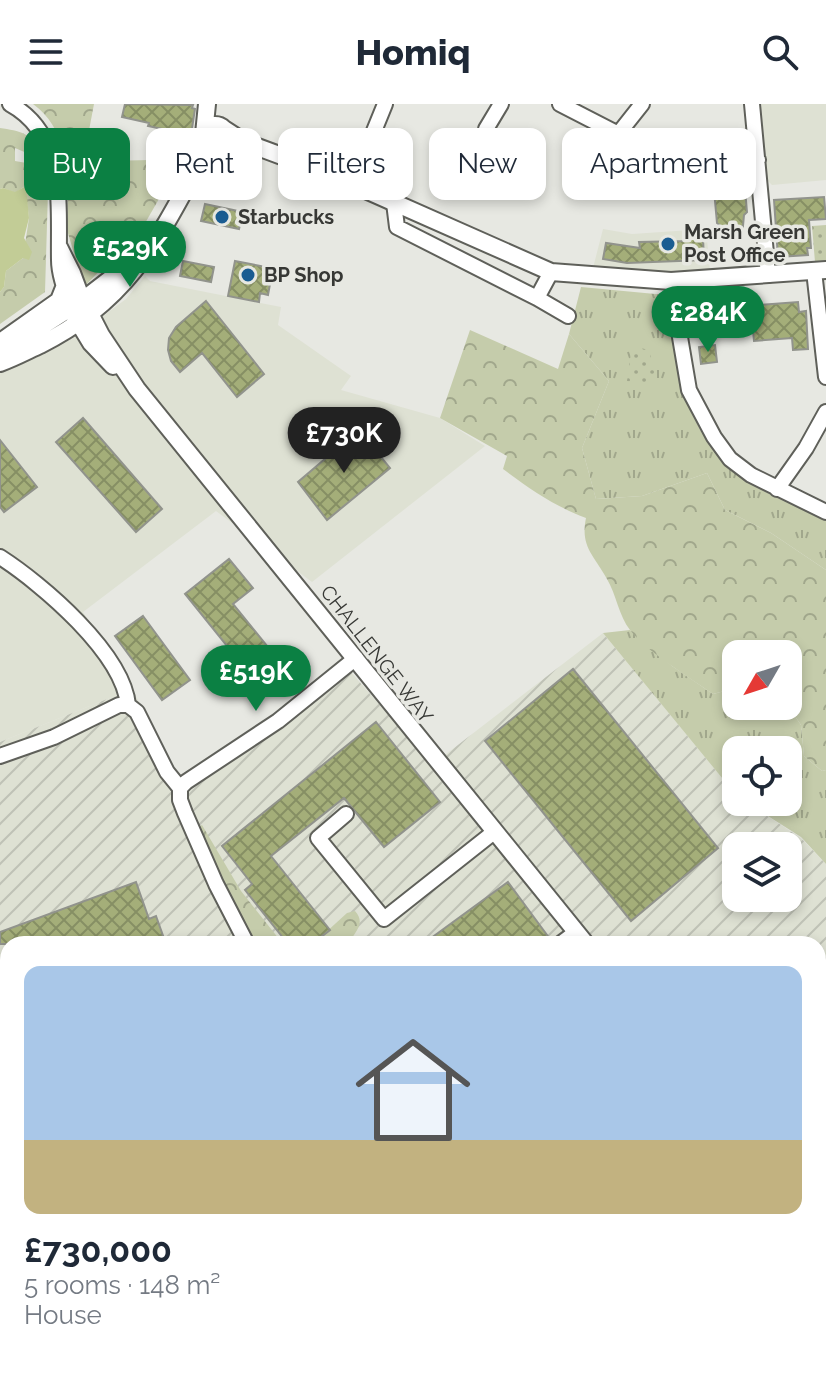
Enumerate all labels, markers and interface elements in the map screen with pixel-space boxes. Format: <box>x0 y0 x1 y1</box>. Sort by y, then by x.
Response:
icon: menu <box>24 30 68 74</box>
icon: search <box>758 30 802 74</box>
text: Homiq <box>356 31 470 73</box>
chip: Buy <box>24 128 130 200</box>
chip: Rent <box>146 128 262 200</box>
chip: Filters <box>278 128 413 200</box>
chip: New <box>429 128 546 200</box>
chip: Apartment <box>562 128 756 200</box>
place label: Starbucks <box>238 205 334 229</box>
marker: Starbucks <box>213 208 231 226</box>
place label: Marsh Green Post Office <box>684 220 805 267</box>
pin: £529K <box>74 221 186 289</box>
text: £529K <box>92 232 168 262</box>
marker: Marsh Green Post Office <box>659 235 677 253</box>
place label: BP Shop <box>264 263 344 287</box>
marker: BP Shop <box>239 266 257 284</box>
pin: £284K <box>652 286 764 354</box>
text: £284K <box>670 297 746 327</box>
pin: £730K <box>288 407 400 475</box>
text: £730K <box>306 418 382 448</box>
street label: CHALLENGE WAY <box>316 580 438 728</box>
north arrow <box>722 640 802 720</box>
map controls <box>722 640 802 912</box>
pin: £519K <box>200 645 312 713</box>
text: £519K <box>219 656 293 686</box>
button: locate <box>722 736 802 816</box>
button: layers <box>722 832 802 912</box>
icon: home <box>341 1018 485 1162</box>
text: £730,000 <box>24 1230 172 1270</box>
text: 5 rooms · 148 m² <box>24 1270 220 1300</box>
text: House <box>24 1300 102 1330</box>

